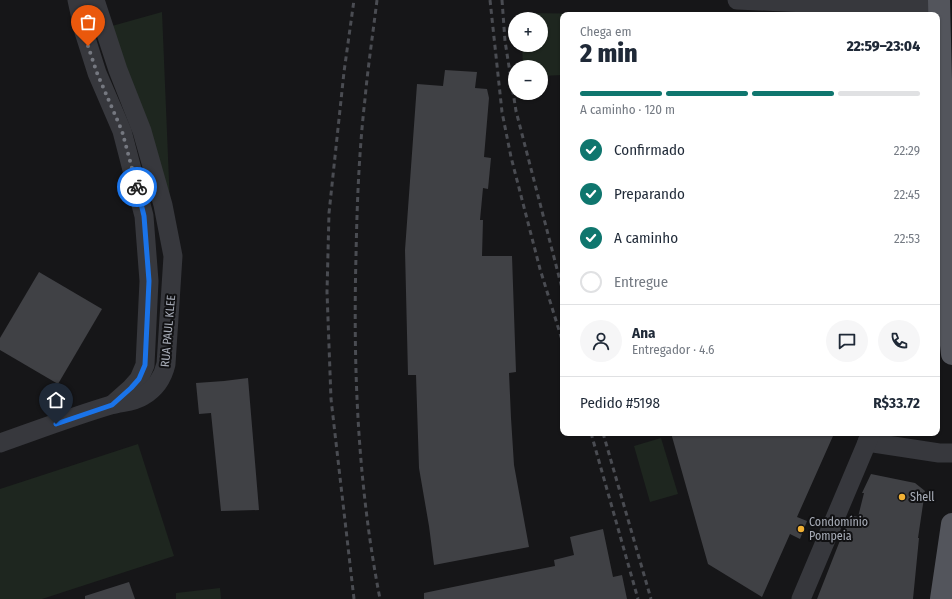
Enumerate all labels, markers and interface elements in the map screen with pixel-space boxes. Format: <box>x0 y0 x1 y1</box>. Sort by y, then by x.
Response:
pin <box>71 5 105 46</box>
icon: bag <box>77 11 99 33</box>
map controls <box>508 12 548 100</box>
button: + <box>508 12 548 52</box>
text: Chega em <box>580 24 631 39</box>
text: 22:59–23:04 <box>847 37 920 55</box>
text: 2 min <box>580 38 638 69</box>
button: − <box>508 60 548 100</box>
text: A caminho · 120 m <box>580 102 675 117</box>
icon: check <box>580 139 602 161</box>
text: Confirmado <box>614 141 685 159</box>
text: 22:29 <box>894 143 920 158</box>
courier <box>117 167 157 207</box>
icon: bike <box>126 176 148 198</box>
icon: check <box>580 183 602 205</box>
text: Preparando <box>614 185 685 203</box>
text: 22:45 <box>894 187 920 202</box>
icon: check <box>580 227 602 249</box>
text: A caminho <box>614 229 678 247</box>
text: 22:53 <box>894 231 920 246</box>
text: Entregue <box>614 273 668 291</box>
street label: RUA PAUL KLEE <box>158 294 178 368</box>
button: person <box>580 320 622 362</box>
button: chat <box>826 320 868 362</box>
button: phone <box>878 320 920 362</box>
text: Ana <box>632 324 655 342</box>
text: Entregador · 4.6 <box>632 342 714 357</box>
pin <box>39 383 73 424</box>
icon: home <box>45 389 67 411</box>
text: Pedido #5198 <box>580 394 660 412</box>
text: R$33.72 <box>873 394 920 412</box>
place label: Shell <box>910 490 935 504</box>
marker: Shell <box>897 492 907 502</box>
place label: Condomínio Pompeia <box>809 515 868 543</box>
marker: Condomínio Pompeia <box>796 524 806 534</box>

